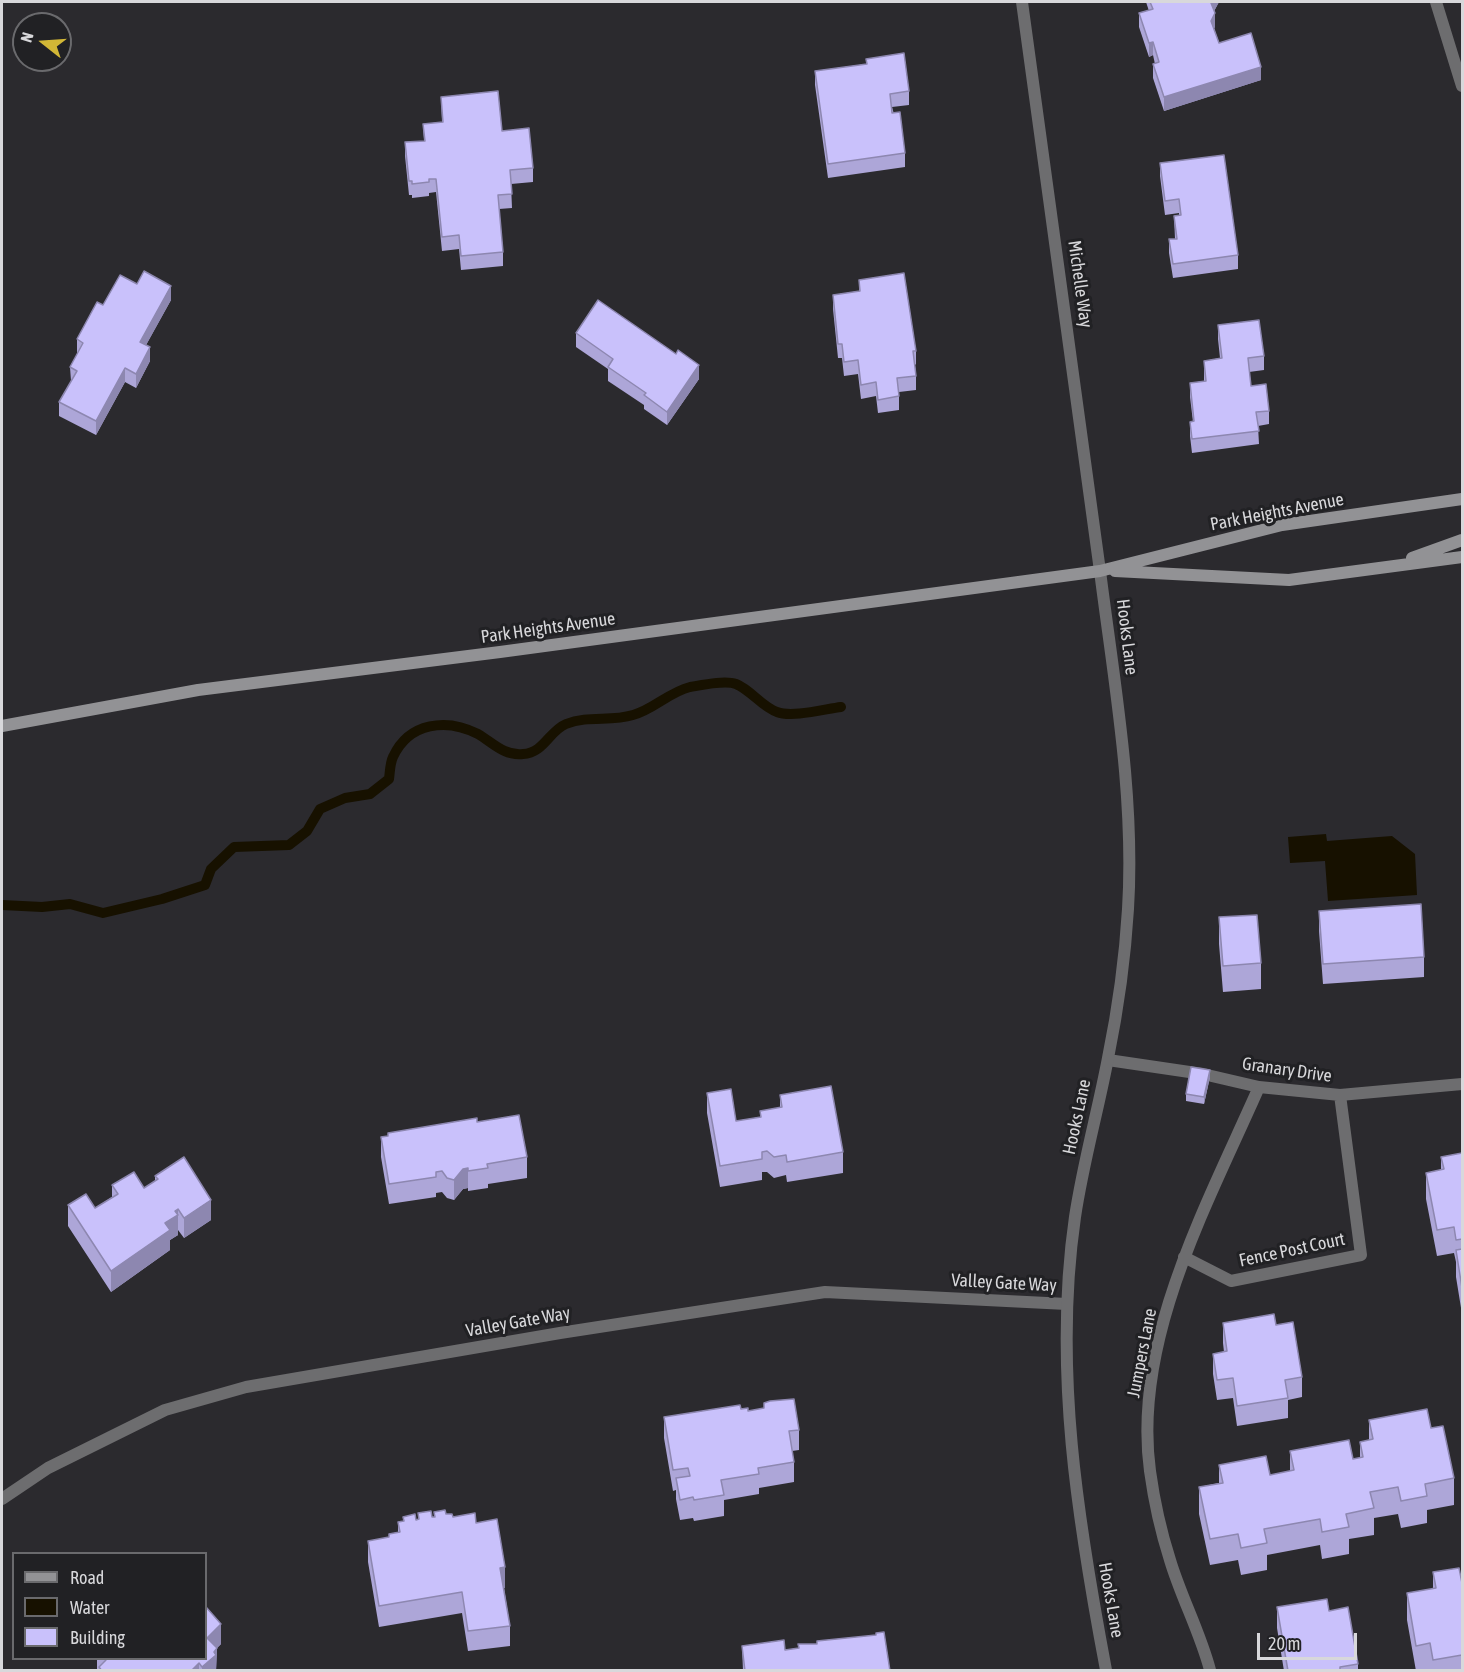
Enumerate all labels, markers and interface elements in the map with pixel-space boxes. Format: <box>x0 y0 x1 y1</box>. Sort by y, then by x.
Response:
north arrow <box>12 12 72 72</box>
text: N <box>17 30 37 44</box>
street label: Michelle Way <box>1063 239 1097 329</box>
street label: Park Heights Avenue <box>1208 488 1346 536</box>
street label: Hooks Lane <box>1112 598 1142 676</box>
street label: Park Heights Avenue <box>479 608 617 648</box>
street label: Granary Drive <box>1241 1053 1333 1087</box>
street label: Hooks Lane <box>1058 1077 1096 1157</box>
street label: Fence Post Court <box>1237 1228 1347 1272</box>
street label: Valley Gate Way <box>951 1269 1057 1297</box>
street label: Valley Gate Way <box>464 1302 572 1342</box>
street label: Jumpers Lane <box>1123 1307 1161 1399</box>
legend <box>12 1552 207 1660</box>
street label: Hooks Lane <box>1094 1561 1128 1639</box>
text: Road <box>70 1567 104 1588</box>
text: Water <box>70 1597 109 1618</box>
scale bar <box>1260 1621 1360 1659</box>
text: Building <box>70 1627 125 1648</box>
text: 20 m <box>1268 1633 1300 1654</box>

